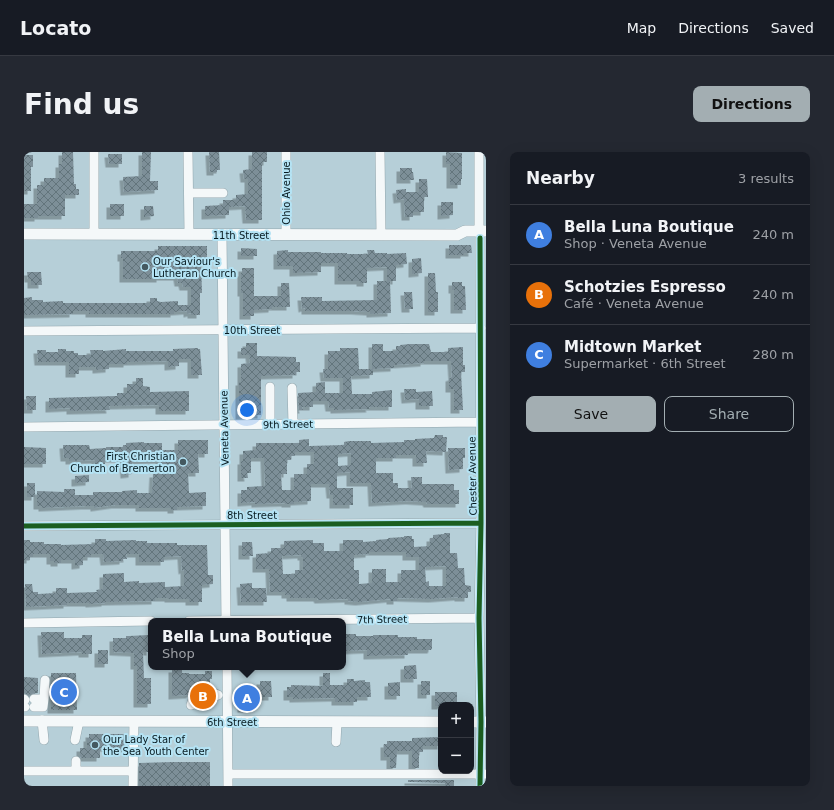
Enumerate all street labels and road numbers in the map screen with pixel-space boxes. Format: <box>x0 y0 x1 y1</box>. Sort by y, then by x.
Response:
street label: Ohio Avenue <box>281 161 292 225</box>
street label: 11th Street <box>213 230 269 241</box>
street label: 10th Street <box>224 325 280 336</box>
street label: Veneta Avenue <box>218 390 231 466</box>
street label: 9th Street <box>263 419 313 430</box>
street label: Chester Avenue <box>466 436 479 516</box>
street label: 8th Street <box>227 510 277 521</box>
street label: 7th Street <box>357 614 407 625</box>
street label: 6th Street <box>207 717 257 728</box>

